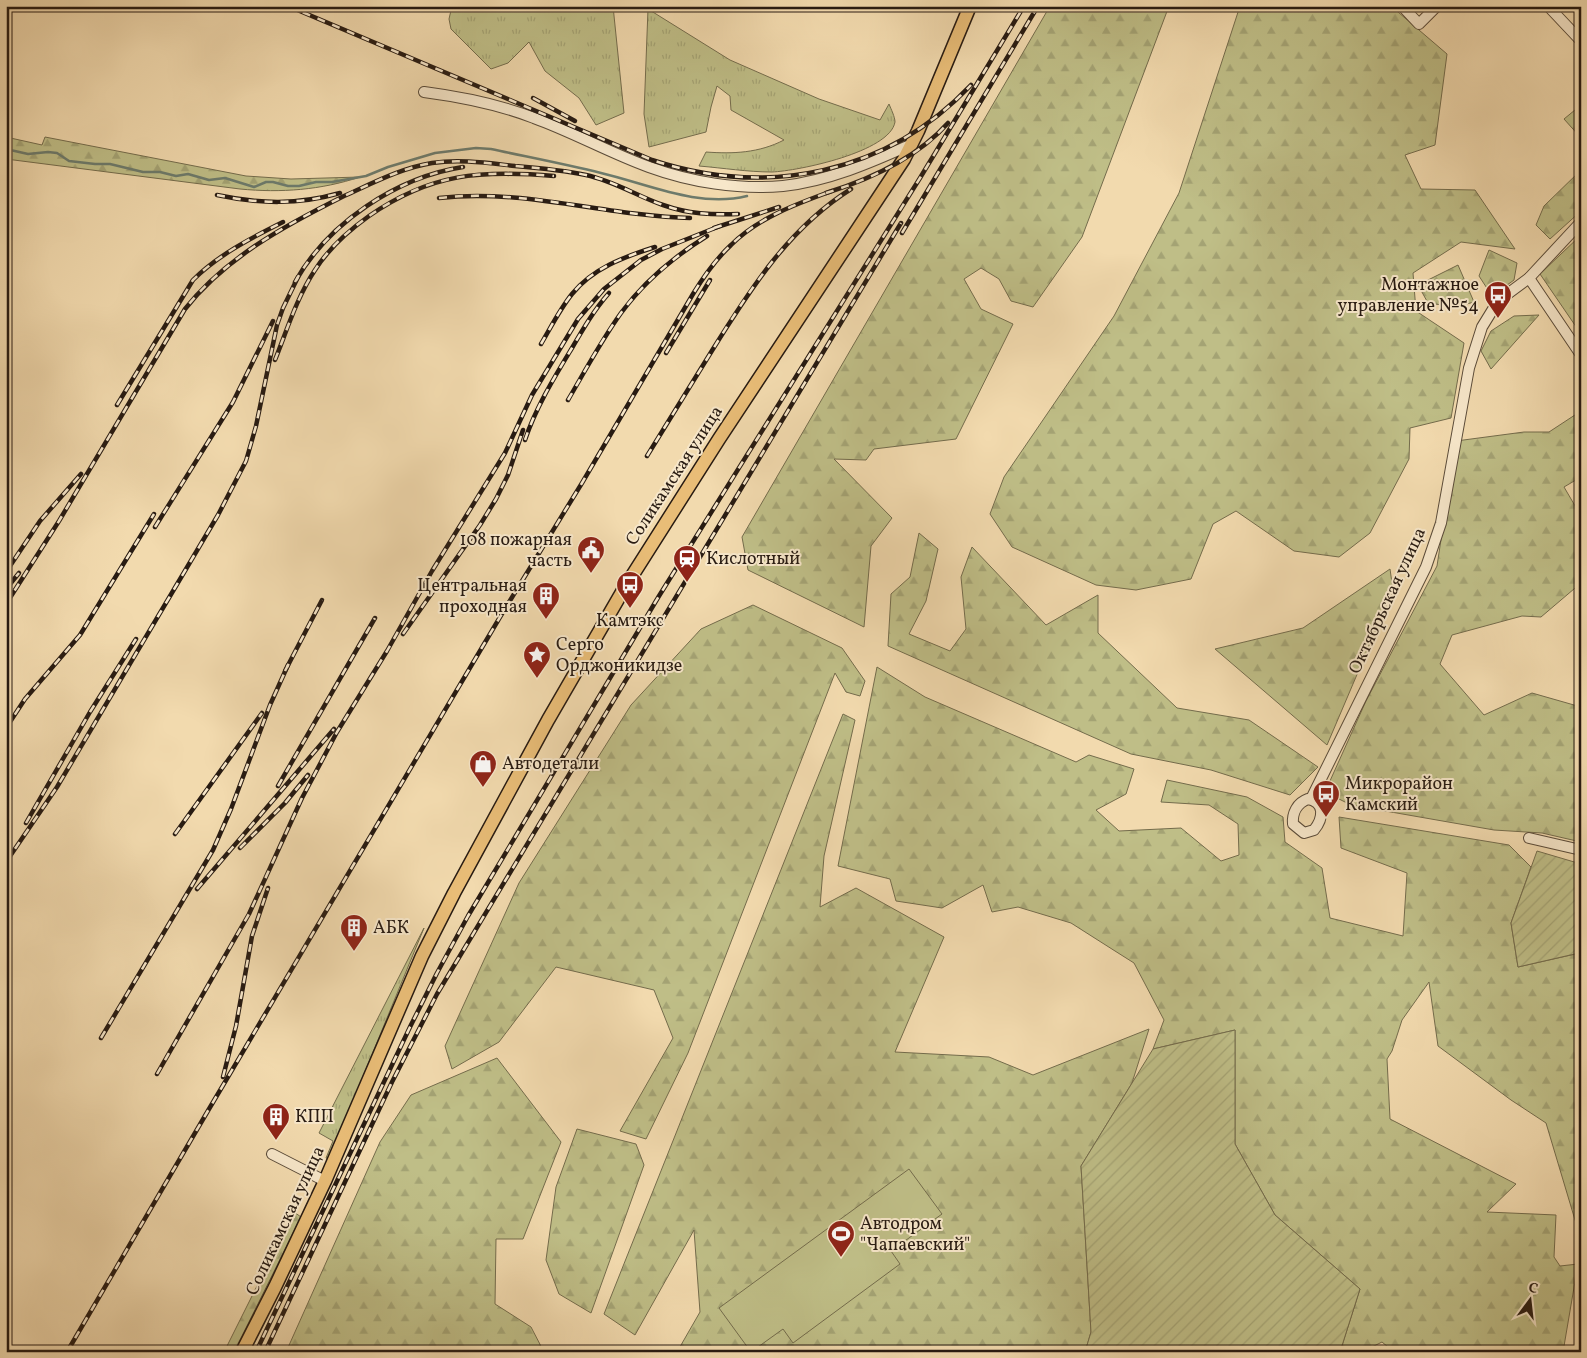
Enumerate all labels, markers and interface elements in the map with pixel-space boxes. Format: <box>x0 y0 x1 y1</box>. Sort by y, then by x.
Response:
place label: Монтажное управление №54 <box>1338 273 1479 319</box>
bus stop icon: Монтажное управление №54 <box>1483 280 1513 319</box>
street label: Соликамская улица <box>620 401 730 551</box>
street label: Октябрьская улица <box>1343 524 1433 678</box>
place label: 108 пожарная часть <box>459 528 572 574</box>
public building icon: 108 пожарная часть <box>576 535 606 574</box>
station icon: Кислотный <box>672 544 702 583</box>
place label: Кислотный <box>706 547 800 572</box>
bus stop icon: Камтэкс <box>615 570 645 609</box>
place label: Центральная проходная <box>417 574 527 620</box>
building icon: Центральная проходная <box>531 581 561 620</box>
place label: Камтэкс <box>596 609 664 634</box>
place label: Серго Орджоникидзе <box>556 633 682 679</box>
place icon: Серго Орджоникидзе <box>522 640 552 679</box>
shop icon: Автодетали <box>468 749 498 788</box>
place label: Автодетали <box>502 752 599 777</box>
place label: Микрорайон Камский <box>1345 772 1453 818</box>
bus stop icon: Микрорайон Камский <box>1311 779 1341 818</box>
building icon: АБК <box>339 913 369 952</box>
place label: АБК <box>373 916 409 941</box>
building icon: КПП <box>261 1102 291 1141</box>
place label: КПП <box>295 1105 334 1130</box>
street label: Соликамская улица <box>240 1142 332 1300</box>
place label: Автодром "Чапаевский" <box>860 1212 970 1258</box>
sports icon: Автодром "Чапаевский" <box>826 1219 856 1258</box>
north arrow <box>1504 1276 1554 1326</box>
text: С <box>1526 1279 1540 1299</box>

